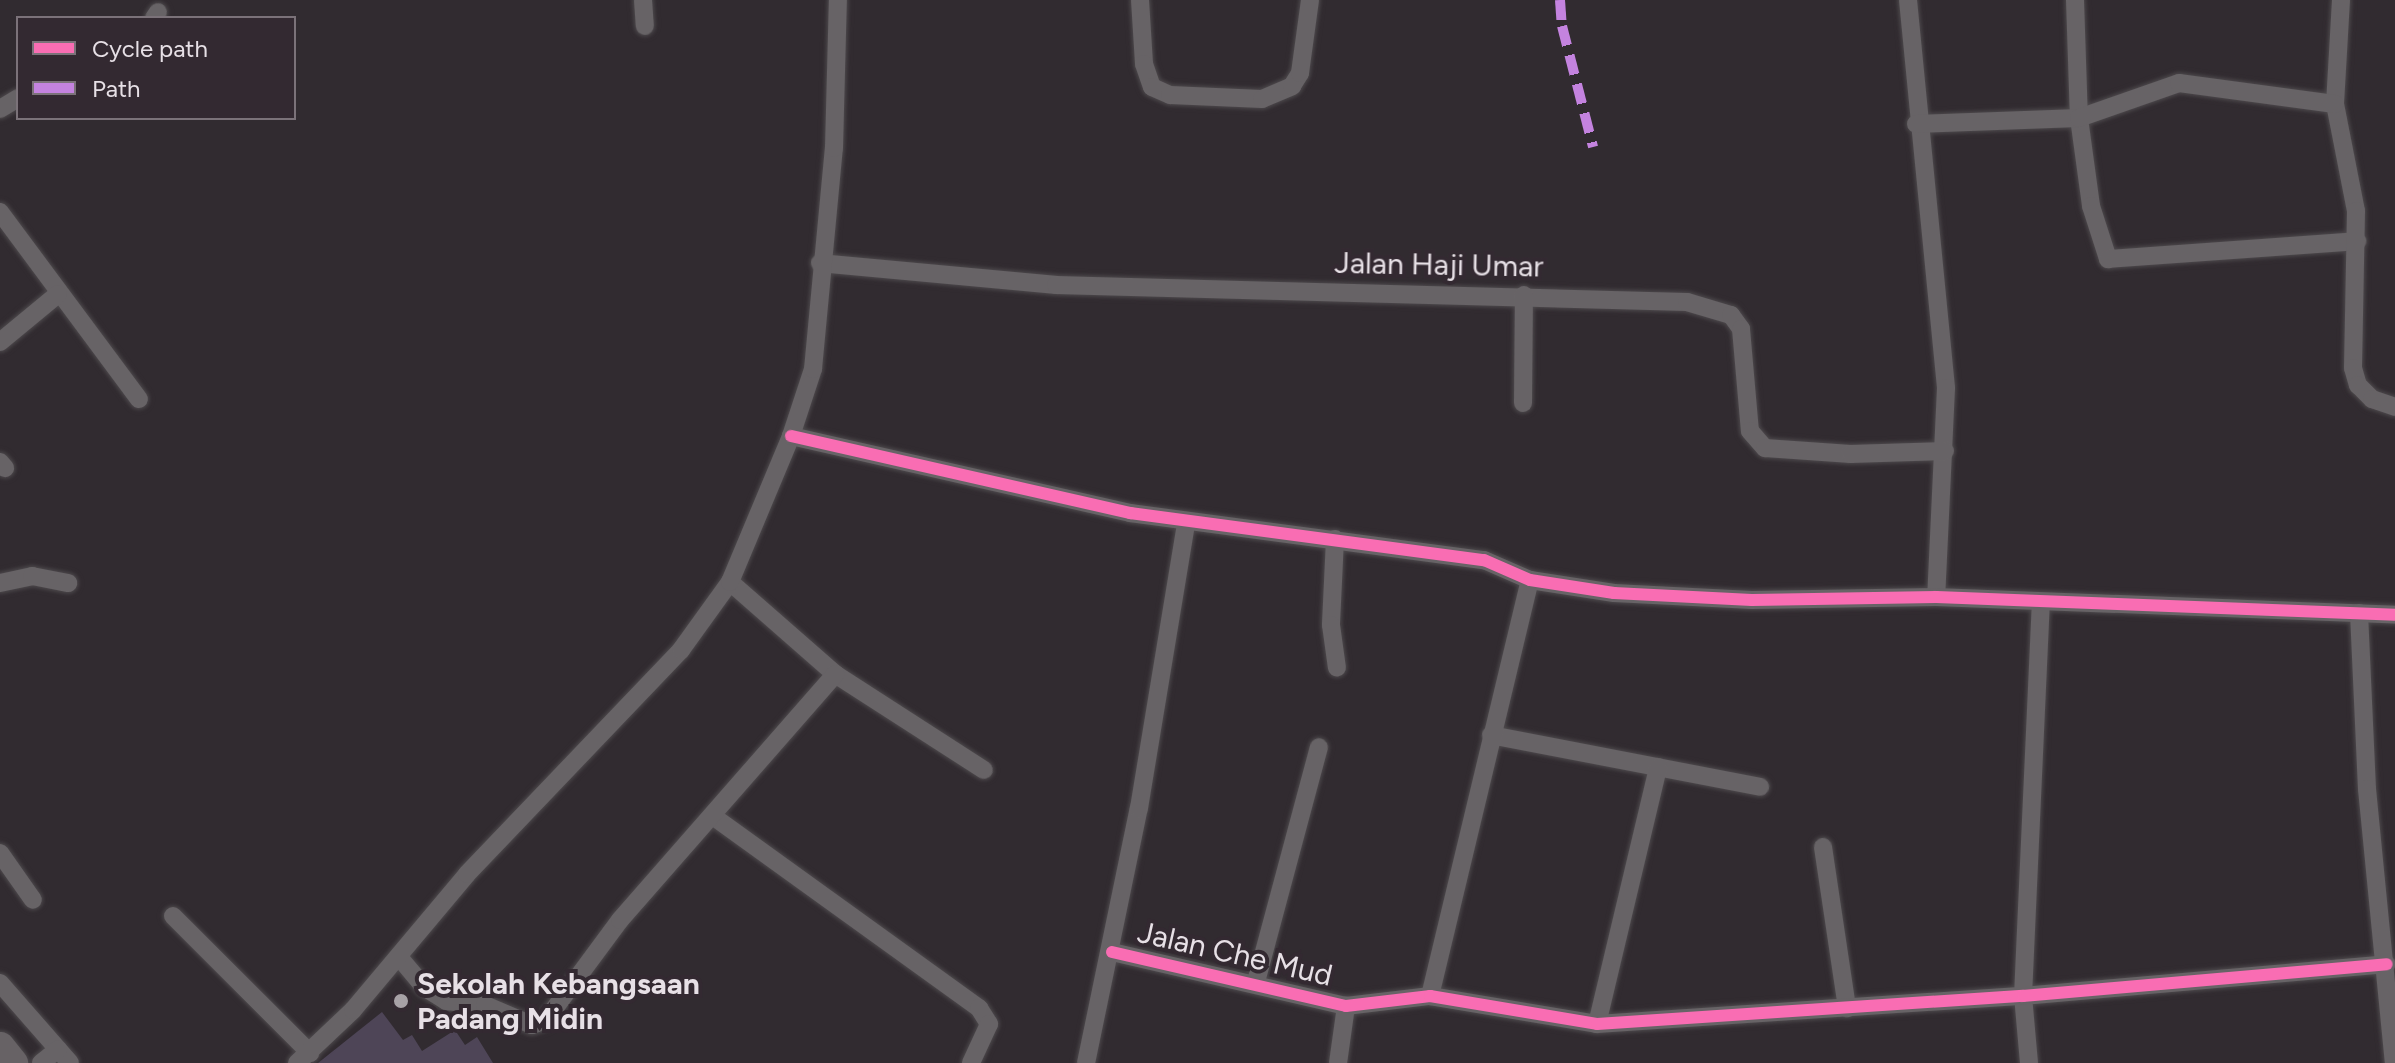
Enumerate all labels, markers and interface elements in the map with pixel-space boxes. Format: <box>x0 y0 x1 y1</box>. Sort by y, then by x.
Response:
legend <box>16 16 296 120</box>
text: Cycle path <box>92 34 208 63</box>
text: Path <box>92 74 140 103</box>
street label: Jalan Haji Umar <box>1334 245 1544 285</box>
street label: Jalan Che Mud <box>1134 914 1336 994</box>
place label: Sekolah Kebangsaan Padang Midin <box>417 966 700 1036</box>
marker: Sekolah Kebangsaan Padang Midin <box>392 992 410 1010</box>

